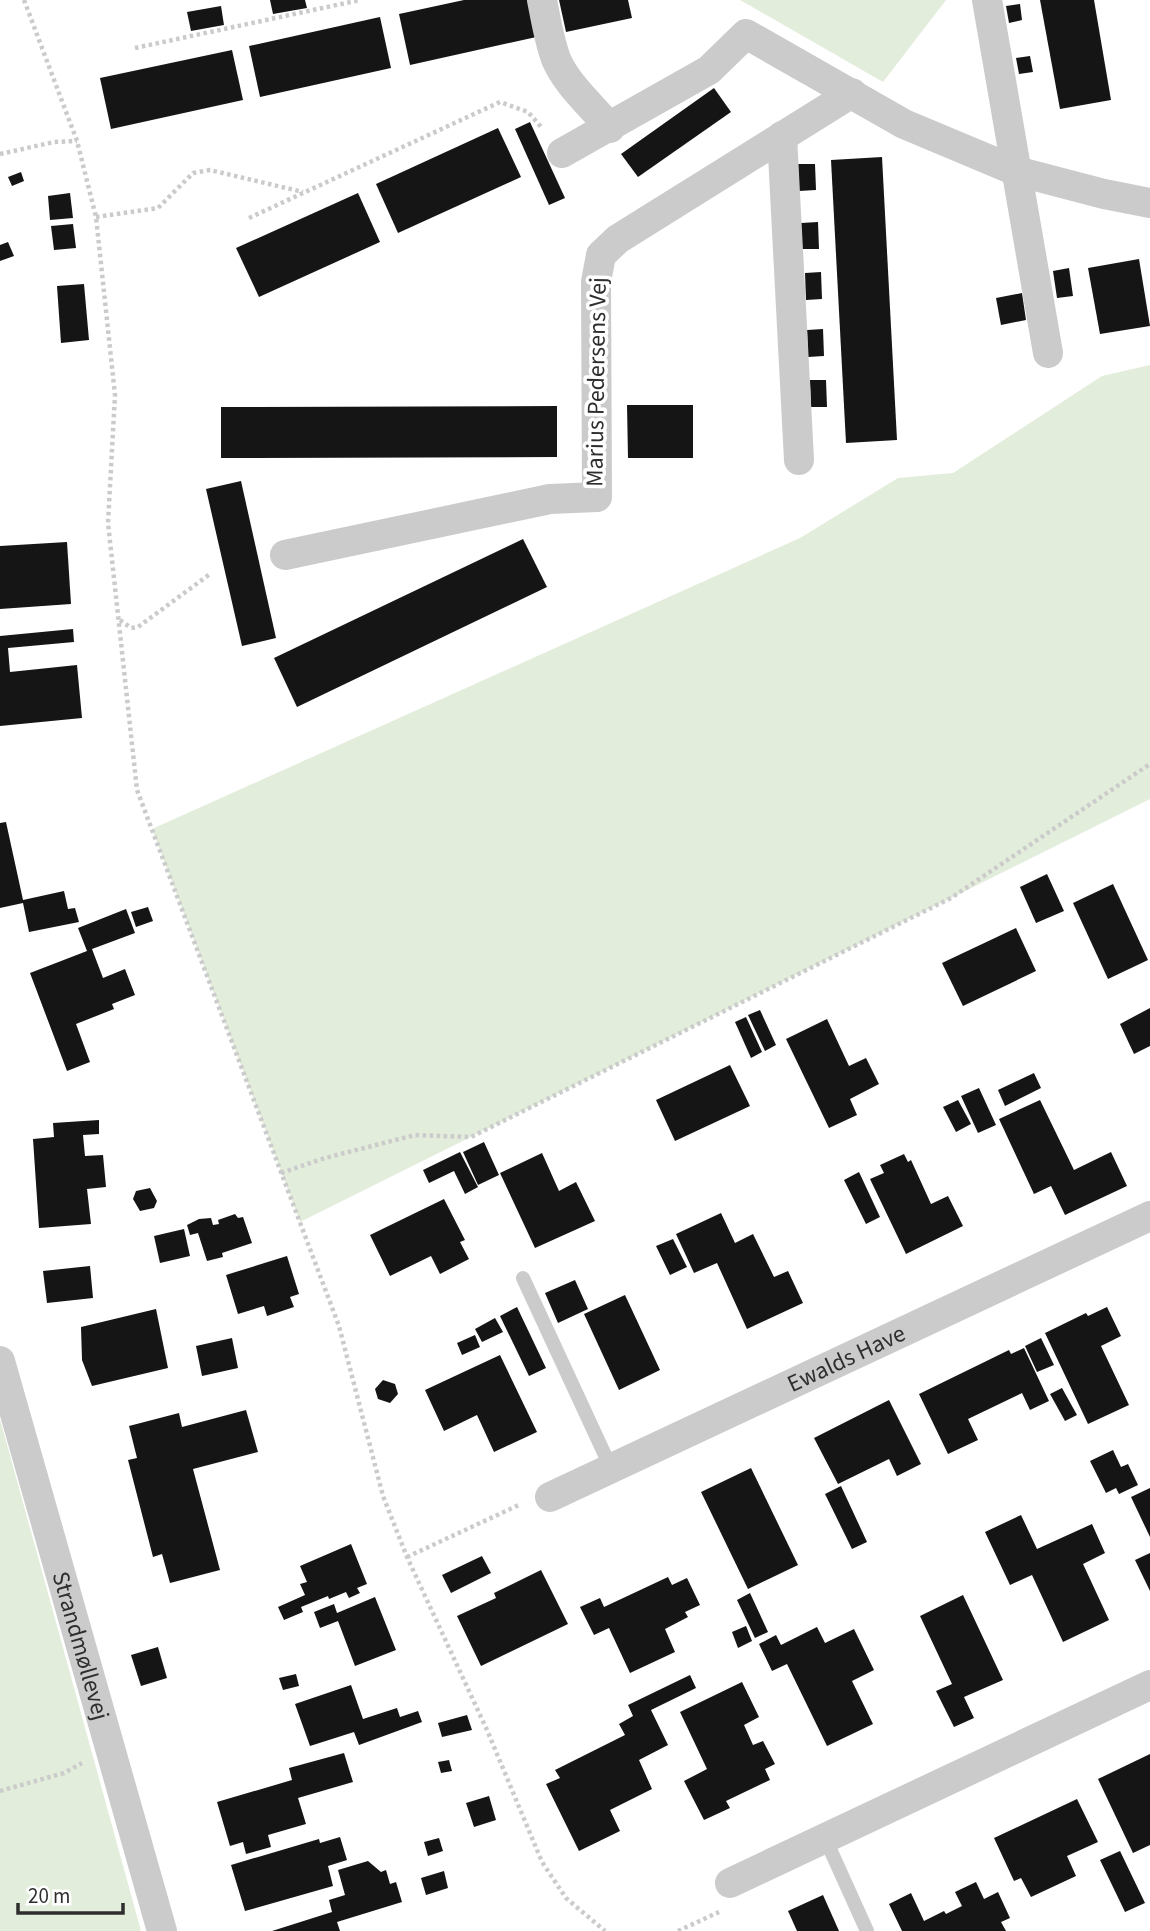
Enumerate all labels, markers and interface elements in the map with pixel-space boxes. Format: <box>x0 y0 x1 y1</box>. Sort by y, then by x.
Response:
street label: Marius Pedersens Vej <box>577 277 616 487</box>
street label: Ewalds Have <box>781 1316 911 1402</box>
street label: Strandmøllevej <box>43 1568 118 1724</box>
scale bar <box>18 1871 122 1915</box>
text: 20 m <box>28 1881 70 1911</box>

